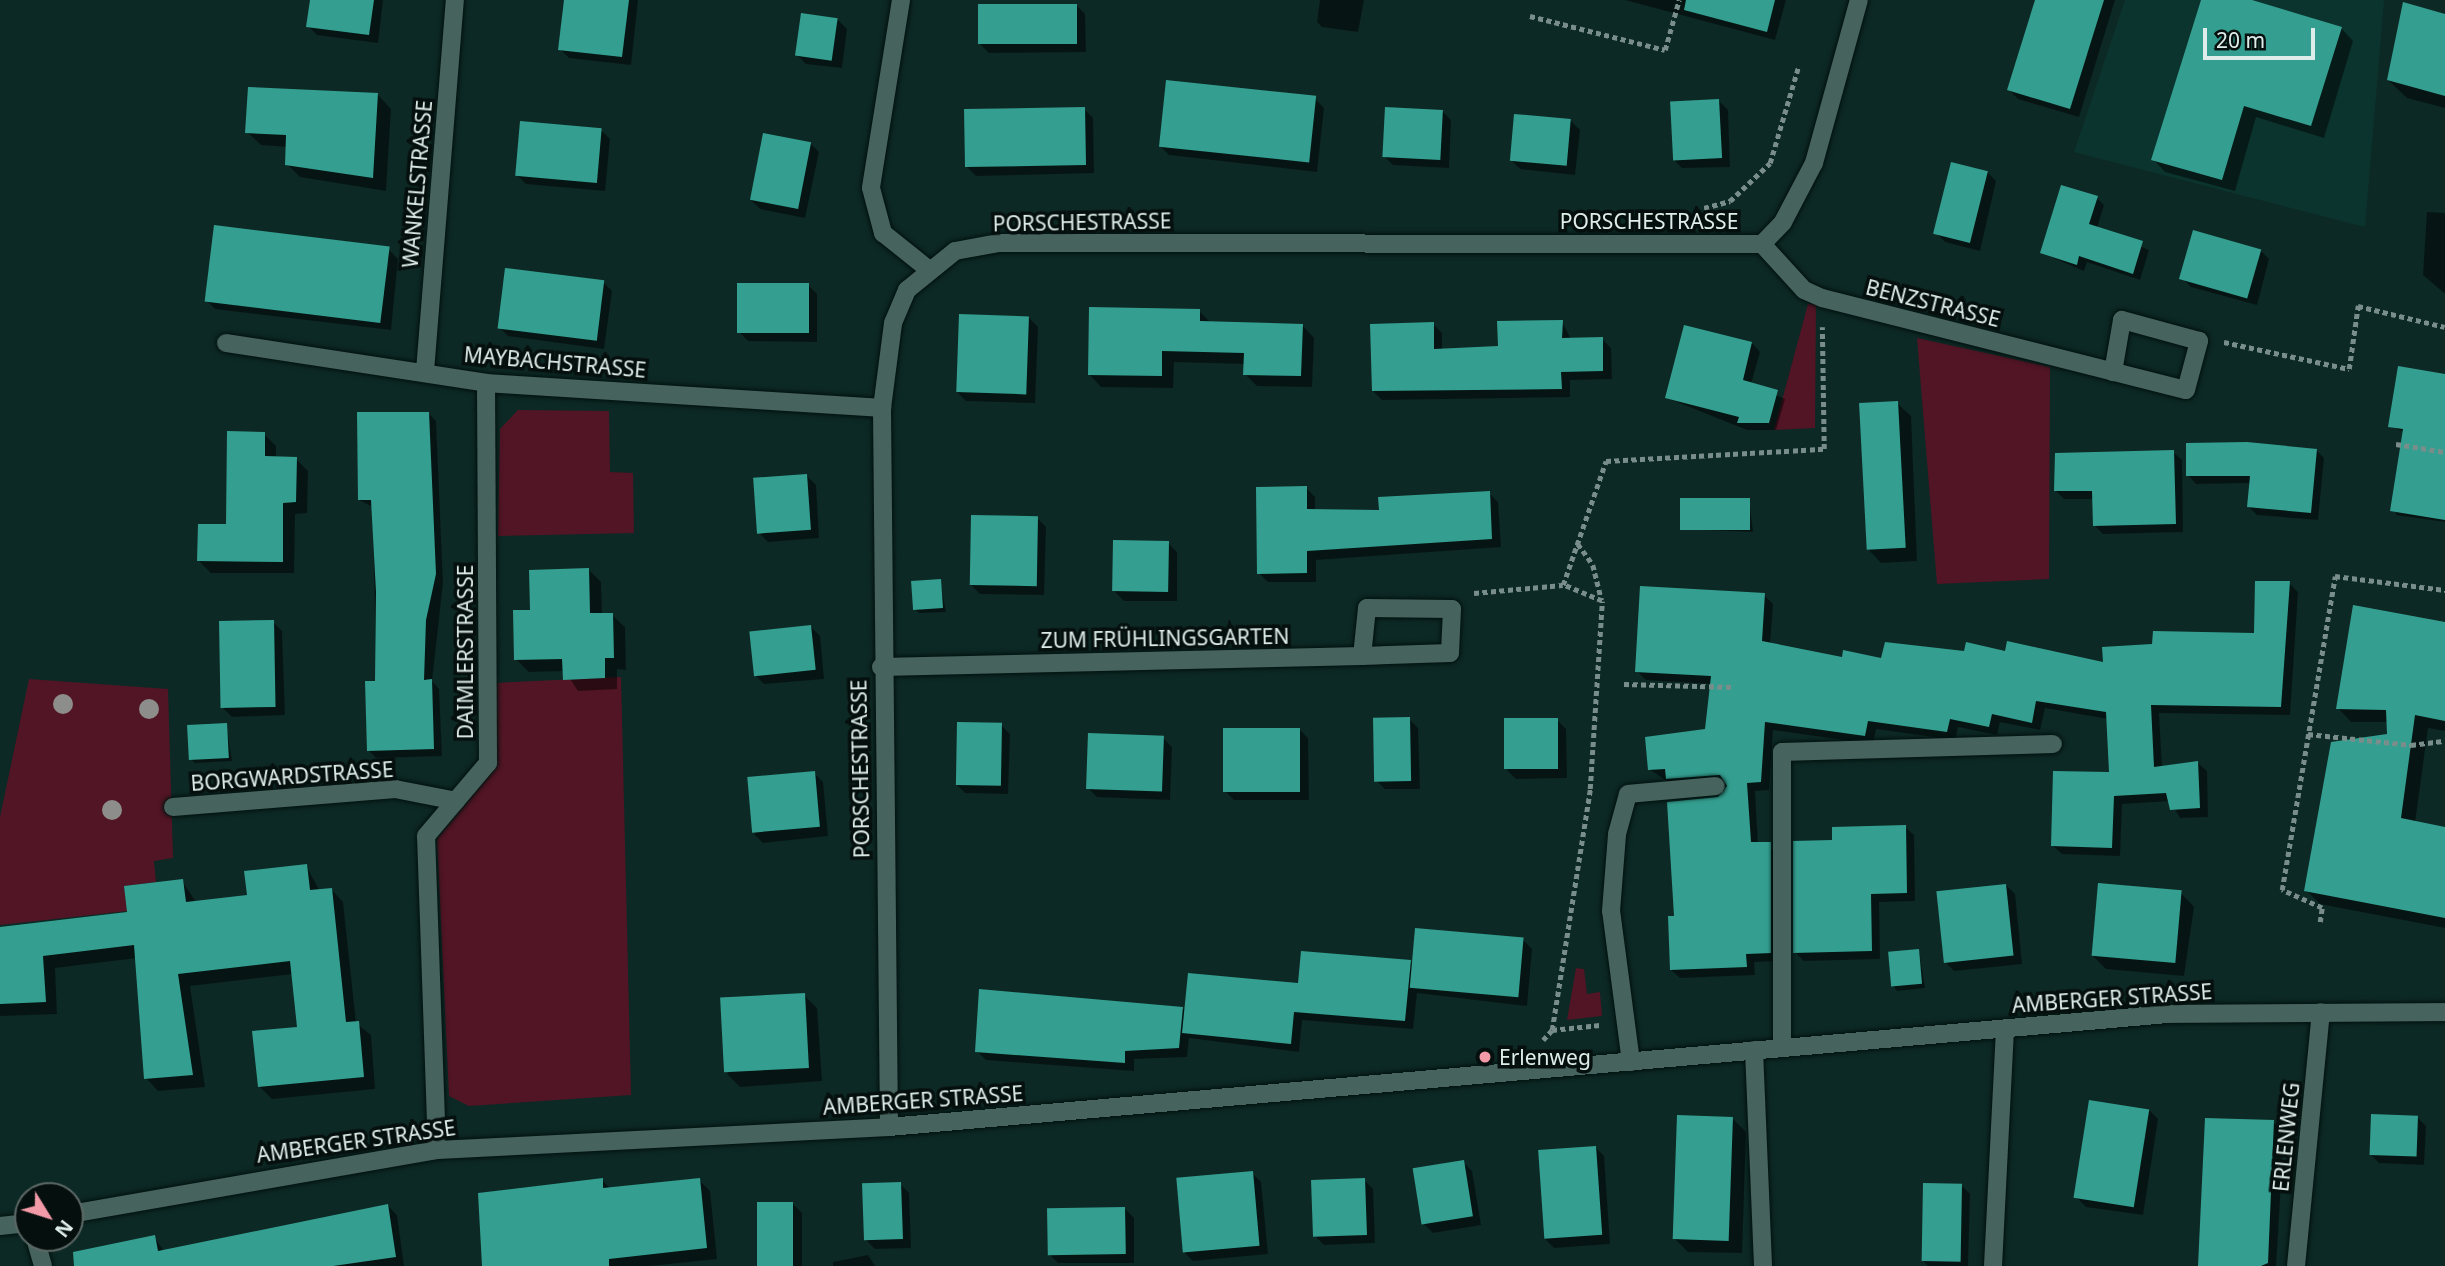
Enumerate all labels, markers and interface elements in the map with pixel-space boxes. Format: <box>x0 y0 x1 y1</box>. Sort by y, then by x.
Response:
scale bar <box>2207 14 2319 58</box>
text: 20 m <box>2216 26 2265 54</box>
street label: WANKELSTRASSE <box>397 99 437 269</box>
street label: PORSCHESTRASSE <box>992 208 1172 236</box>
street label: PORSCHESTRASSE <box>1560 208 1738 234</box>
street label: BENZSTRASSE <box>1863 274 2003 332</box>
street label: MAYBACHSTRASSE <box>463 341 647 383</box>
street label: DAIMLERSTRASSE <box>452 565 478 739</box>
street label: ZUM FRÜHLINGSGARTEN <box>1040 623 1290 653</box>
street label: PORSCHESTRASSE <box>846 679 874 859</box>
street label: BORGWARDSTRASSE <box>190 756 394 796</box>
street label: AMBERGER STRASSE <box>2011 978 2213 1018</box>
place label: Erlenweg <box>1499 1044 1591 1070</box>
marker: Erlenweg <box>1477 1049 1493 1065</box>
street label: AMBERGER STRASSE <box>822 1080 1024 1120</box>
street label: ERLENWEG <box>2268 1081 2304 1193</box>
street label: AMBERGER STRASSE <box>255 1115 457 1167</box>
north arrow <box>14 1182 84 1252</box>
text: N <box>49 1215 79 1243</box>

